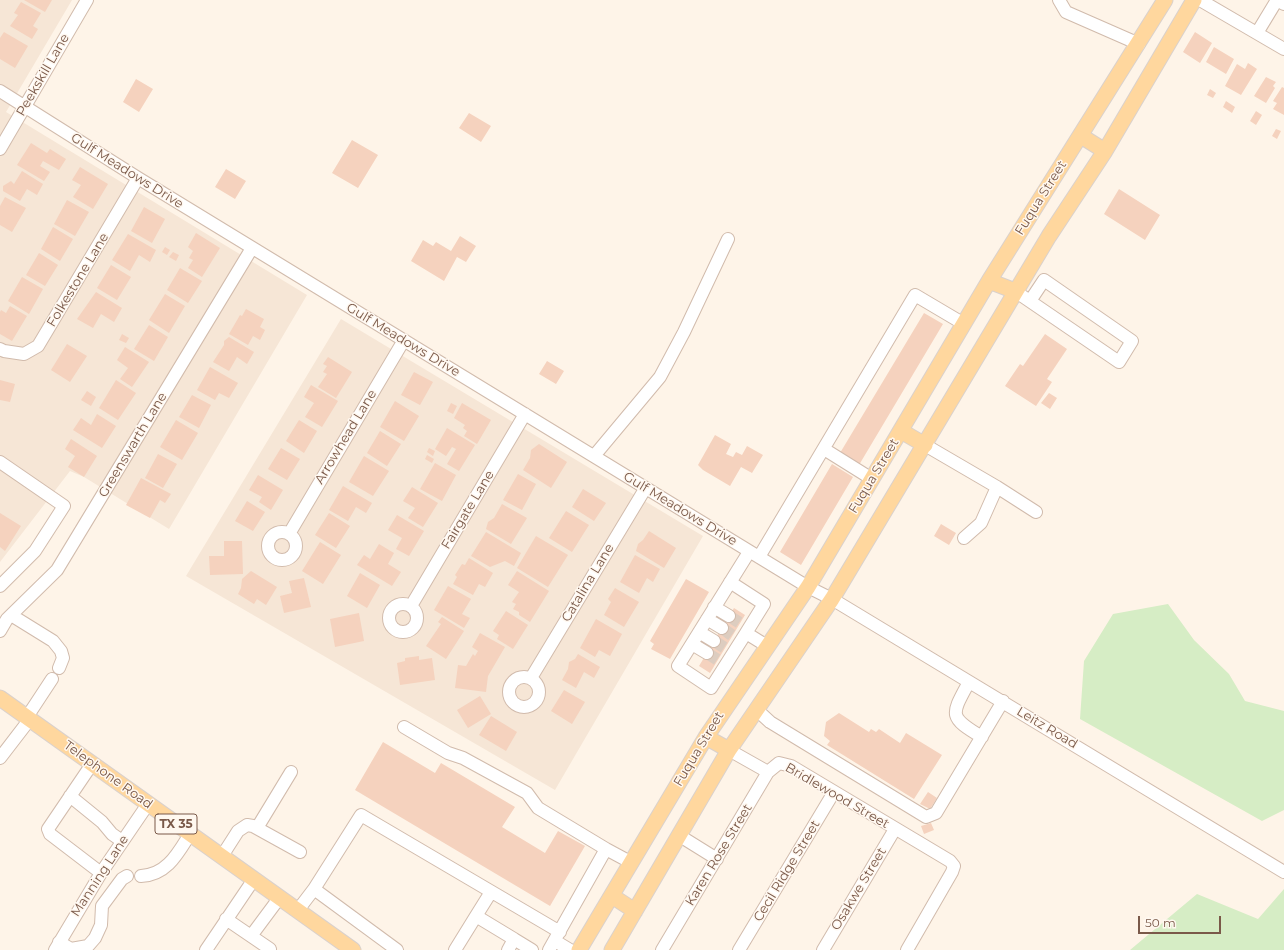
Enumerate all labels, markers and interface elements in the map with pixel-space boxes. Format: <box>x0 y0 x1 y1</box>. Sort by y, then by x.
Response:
street label: Peekskill Lane <box>13 31 73 119</box>
street label: Gulf Meadows Drive <box>68 130 186 212</box>
street label: Fuqua Street <box>1012 158 1070 238</box>
street label: Folkestone Lane <box>44 230 112 330</box>
street label: Gulf Meadows Drive <box>343 300 463 380</box>
street label: Arrowhead Lane <box>312 387 380 487</box>
street label: Greenswarth Lane <box>96 390 170 500</box>
street label: Fuqua Street <box>846 436 902 516</box>
street label: Fairgate Lane <box>438 468 498 552</box>
street label: Gulf Meadows Drive <box>620 469 740 549</box>
street label: Catalina Lane <box>559 541 617 625</box>
street label: Leitz Road <box>1014 704 1080 752</box>
street label: Fuqua Street <box>671 709 727 789</box>
street label: Telephone Road <box>61 738 155 812</box>
street label: Bridlewood Street <box>782 760 892 832</box>
street label: Karen Rose Street <box>682 801 756 909</box>
road number: TX 35 <box>155 814 197 834</box>
street label: Cecil Ridge Street <box>751 817 823 925</box>
street label: Manning Lane <box>68 832 132 920</box>
street label: Osakwe Street <box>828 845 890 933</box>
scale bar <box>1140 908 1223 934</box>
text: 50 m <box>1145 915 1176 930</box>

